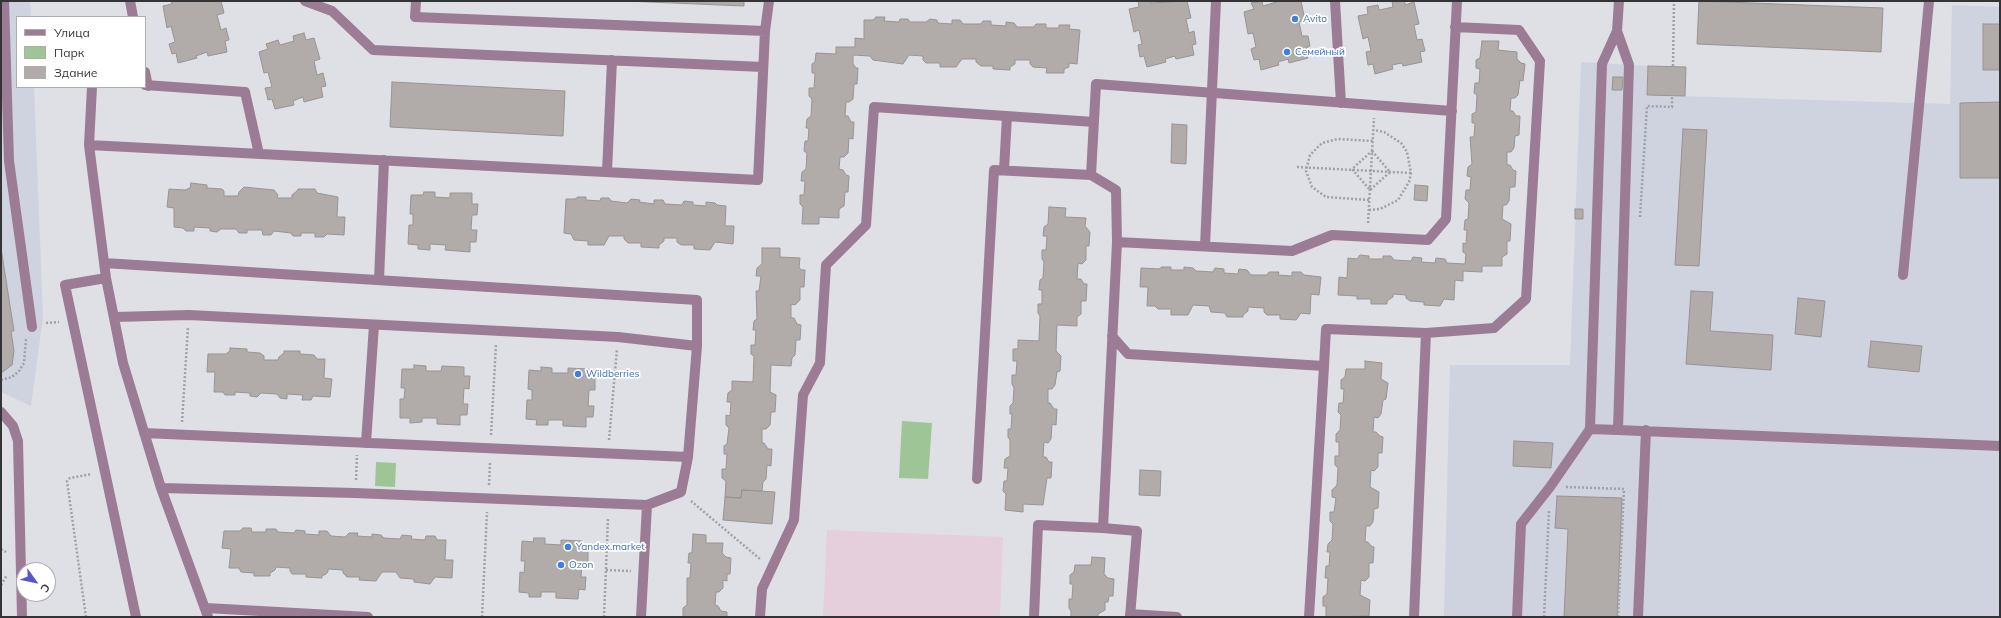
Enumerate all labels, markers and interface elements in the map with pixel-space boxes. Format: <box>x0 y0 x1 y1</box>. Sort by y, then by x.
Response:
place label: Avito <box>1303 13 1327 25</box>
marker: Avito <box>1290 14 1300 24</box>
legend <box>16 16 146 88</box>
text: Улица <box>54 25 90 40</box>
text: Парк <box>54 45 84 60</box>
place label: Семейный <box>1295 46 1345 58</box>
marker: Семейный <box>1282 47 1292 57</box>
text: Здание <box>54 65 97 80</box>
place label: Wildberries <box>586 368 639 380</box>
marker: Wildberries <box>573 369 583 379</box>
place label: Yandex.market <box>576 541 645 553</box>
marker: Yandex.market <box>563 542 573 552</box>
place label: Ozon <box>569 559 593 571</box>
marker: Ozon <box>556 560 566 570</box>
north arrow <box>16 562 56 602</box>
text: С <box>37 581 53 595</box>

